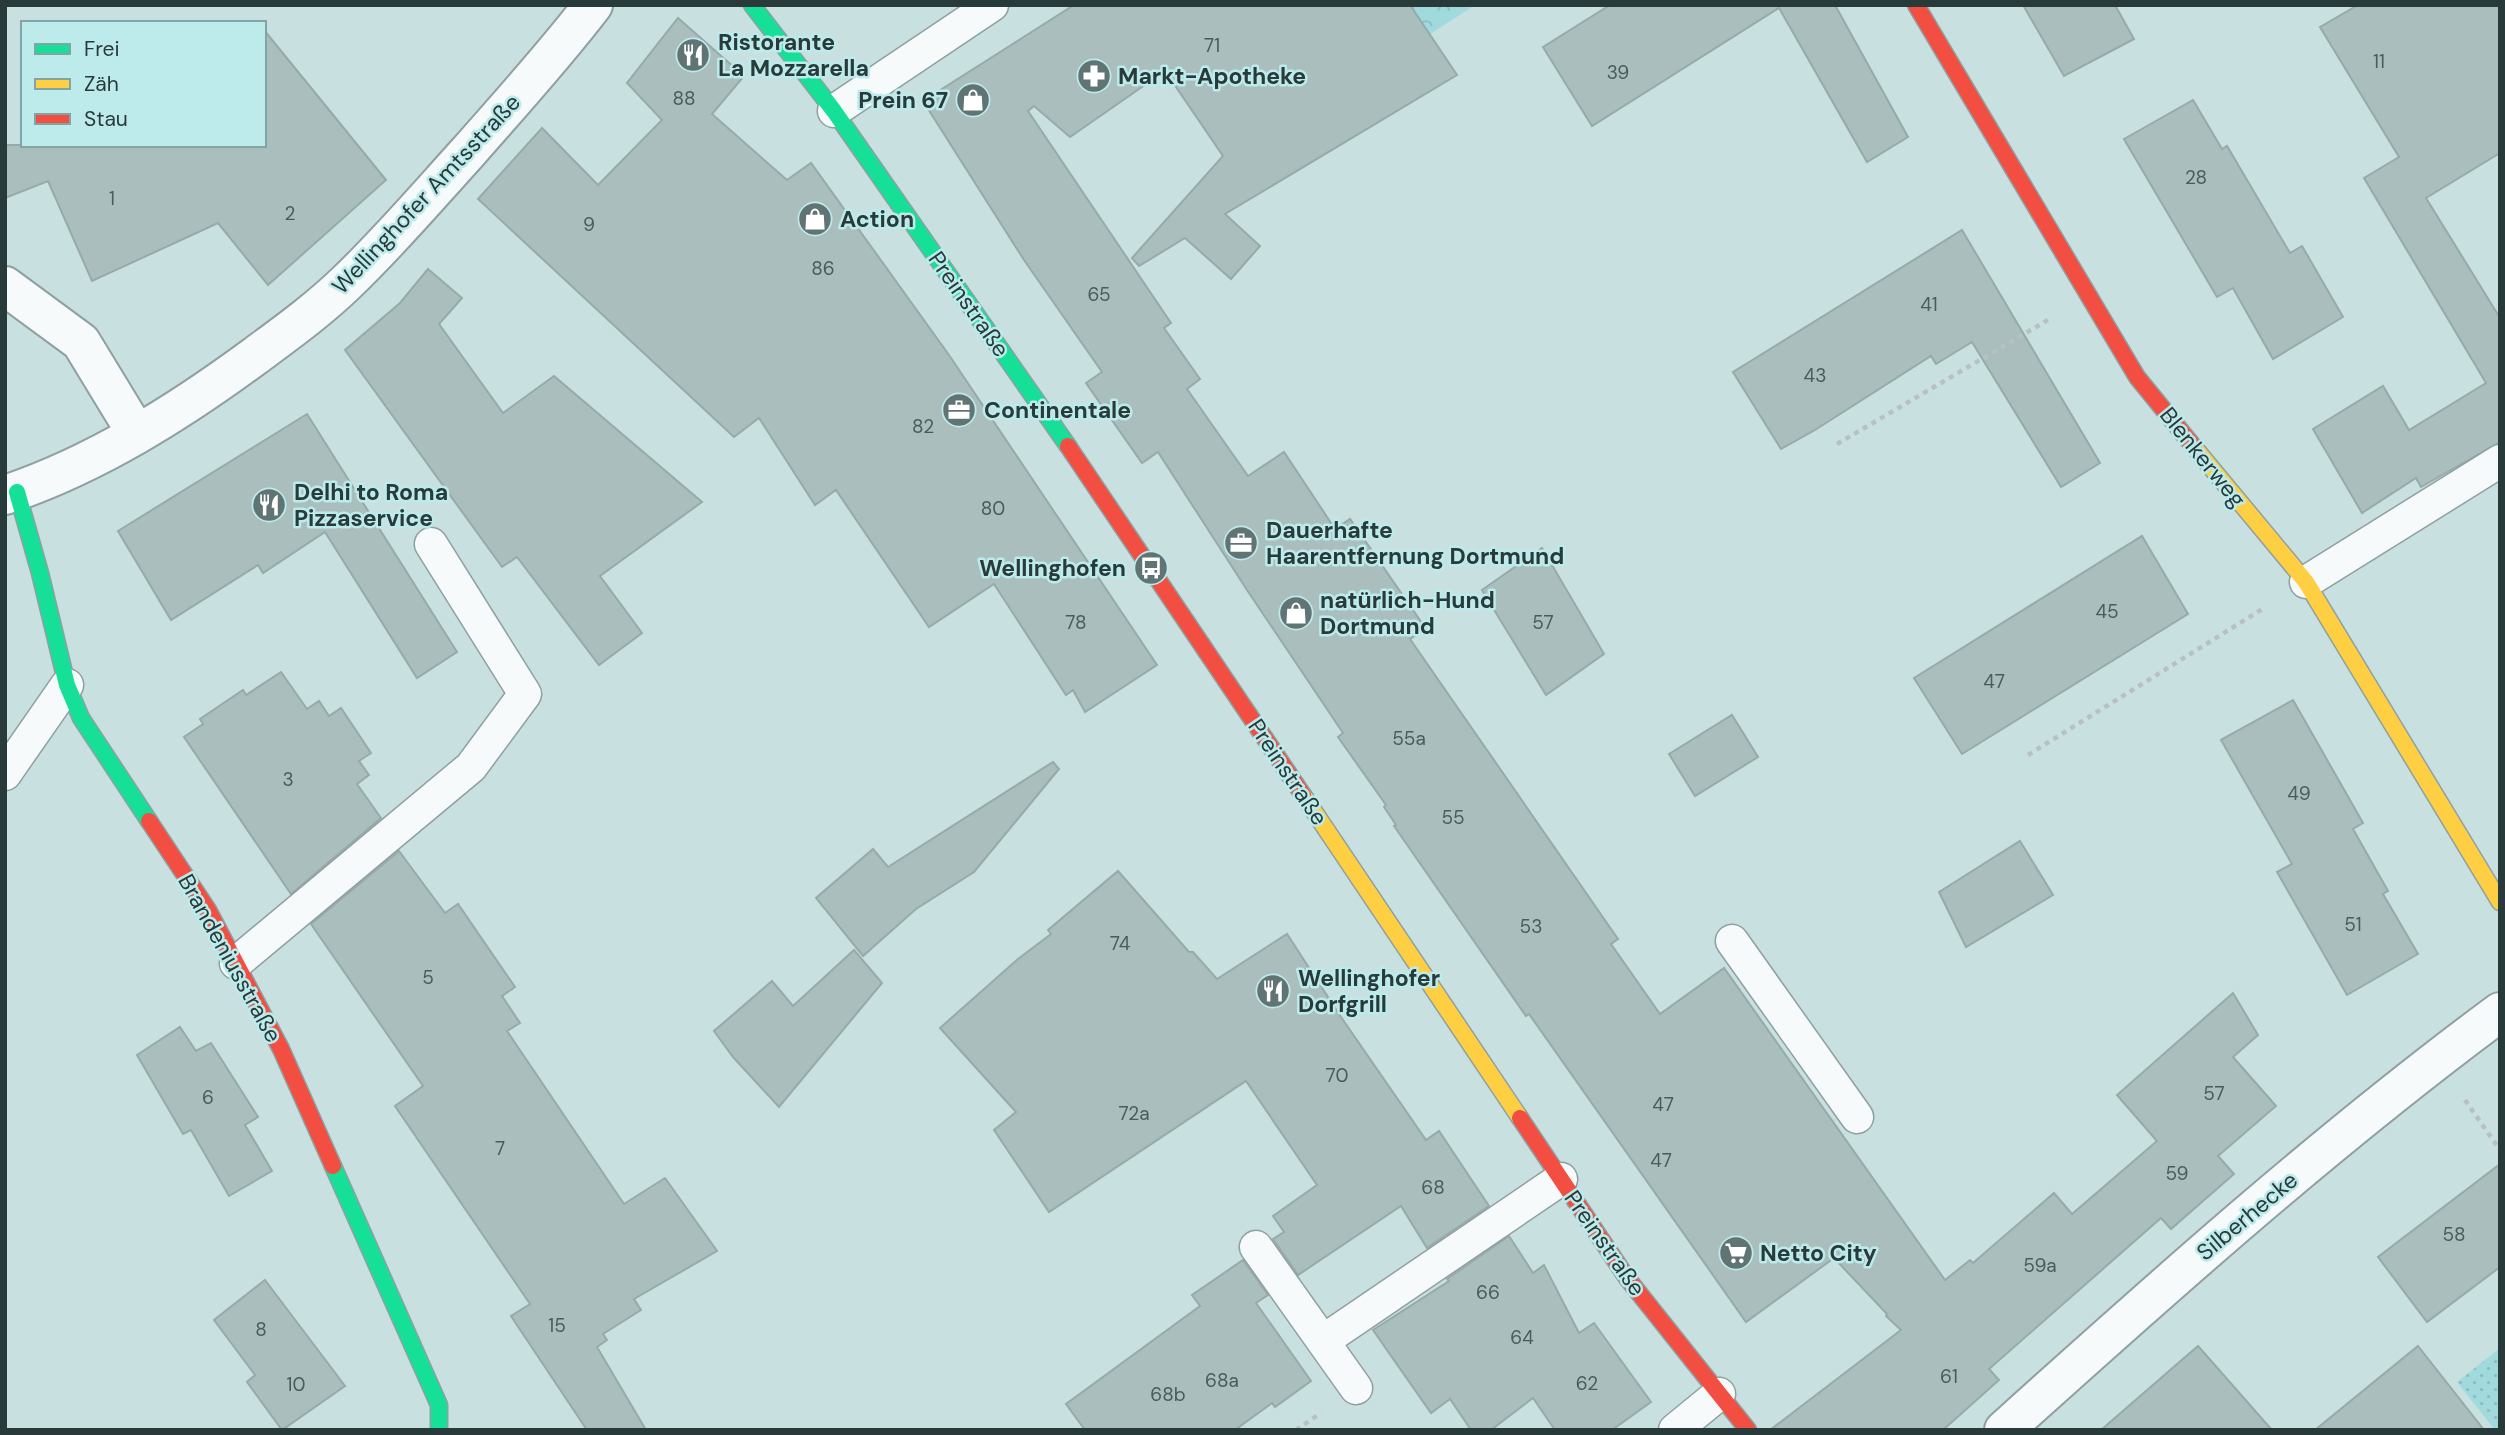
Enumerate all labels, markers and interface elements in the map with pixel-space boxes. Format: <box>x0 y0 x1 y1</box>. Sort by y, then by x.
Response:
legend <box>21 21 266 147</box>
place label: Ristorante La Mozzarella <box>718 27 869 83</box>
house number: 71 <box>1204 33 1220 58</box>
text: Frei <box>84 35 120 63</box>
restaurant icon: Ristorante La Mozzarella <box>674 36 712 74</box>
house number: 11 <box>2373 49 2385 74</box>
pharmacy icon: Markt-Apotheke <box>1075 57 1113 95</box>
house number: 39 <box>1607 60 1629 85</box>
place label: Markt-Apotheke <box>1118 61 1306 91</box>
text: Zäh <box>84 70 119 98</box>
shop icon: Prein 67 <box>954 81 992 119</box>
place label: Prein 67 <box>858 85 948 115</box>
house number: 88 <box>672 86 696 111</box>
street label: Wellinghofer Amtsstraße <box>325 88 527 300</box>
text: Stau <box>84 105 128 133</box>
house number: 28 <box>2185 165 2207 190</box>
house number: 1 <box>109 186 115 211</box>
shop icon: Action <box>796 200 834 238</box>
house number: 2 <box>285 201 296 226</box>
place label: Action <box>840 204 914 234</box>
house number: 9 <box>583 212 595 237</box>
street label: Preinstraße <box>922 245 1016 363</box>
house number: 86 <box>811 256 835 281</box>
house number: 65 <box>1087 282 1111 307</box>
house number: 41 <box>1920 292 1938 317</box>
house number: 43 <box>1804 363 1826 388</box>
office icon: Continentale <box>940 391 978 429</box>
place label: Continentale <box>984 395 1131 425</box>
street label: Blenkerweg <box>2153 401 2253 513</box>
house number: 82 <box>912 414 934 439</box>
place label: Delhi to Roma Pizzaservice <box>294 477 448 533</box>
restaurant icon: Delhi to Roma Pizzaservice <box>250 486 288 524</box>
house number: 80 <box>981 496 1005 521</box>
place label: Dauerhafte Haarentfernung Dortmund <box>1266 515 1564 571</box>
office icon: Dauerhafte Haarentfernung Dortmund <box>1222 524 1260 562</box>
bus stop icon: Wellinghofen <box>1132 549 1170 587</box>
place label: Wellinghofen <box>979 553 1126 583</box>
place label: natürlich-Hund Dortmund <box>1320 585 1495 641</box>
shop icon: natürlich-Hund Dortmund <box>1277 594 1315 632</box>
house number: 45 <box>2095 599 2119 624</box>
house number: 78 <box>1065 610 1087 635</box>
house number: 57 <box>1532 610 1554 635</box>
house number: 47 <box>1983 669 2005 694</box>
street label: Preinstraße <box>1241 713 1335 831</box>
house number: 55a <box>1392 726 1426 751</box>
house number: 3 <box>282 767 294 792</box>
house number: 49 <box>2287 781 2311 806</box>
house number: 55 <box>1441 805 1465 830</box>
street label: Brandeniusstraße <box>171 868 289 1048</box>
house number: 51 <box>2344 912 2362 937</box>
house number: 53 <box>1520 914 1542 939</box>
house number: 74 <box>1110 931 1130 956</box>
place label: Wellinghofer Dorfgrill <box>1298 963 1440 1019</box>
house number: 5 <box>422 965 434 990</box>
restaurant icon: Wellinghofer Dorfgrill <box>1254 972 1292 1010</box>
house number: 70 <box>1326 1063 1348 1088</box>
house number: 57 <box>2203 1081 2225 1106</box>
house number: 6 <box>202 1085 214 1110</box>
house number: 47 <box>1652 1092 1674 1117</box>
house number: 72a <box>1119 1101 1149 1126</box>
house number: 7 <box>495 1136 505 1161</box>
house number: 47 <box>1650 1148 1672 1173</box>
house number: 59 <box>2166 1161 2188 1186</box>
street label: Silberhecke <box>2190 1165 2304 1267</box>
house number: 68 <box>1421 1175 1445 1200</box>
street label: Preinstraße <box>1558 1184 1652 1302</box>
house number: 58 <box>2442 1222 2466 1247</box>
supermarket icon: Netto City <box>1717 1234 1755 1272</box>
place label: Netto City <box>1760 1238 1877 1268</box>
house number: 59a <box>2023 1253 2057 1278</box>
house number: 66 <box>1476 1280 1500 1305</box>
house number: 15 <box>548 1313 566 1338</box>
house number: 8 <box>255 1317 267 1342</box>
house number: 64 <box>1510 1325 1534 1350</box>
house number: 61 <box>1940 1364 1958 1389</box>
house number: 68a <box>1205 1368 1239 1393</box>
house number: 62 <box>1576 1371 1598 1396</box>
house number: 10 <box>287 1372 305 1397</box>
house number: 68b <box>1150 1382 1186 1407</box>

